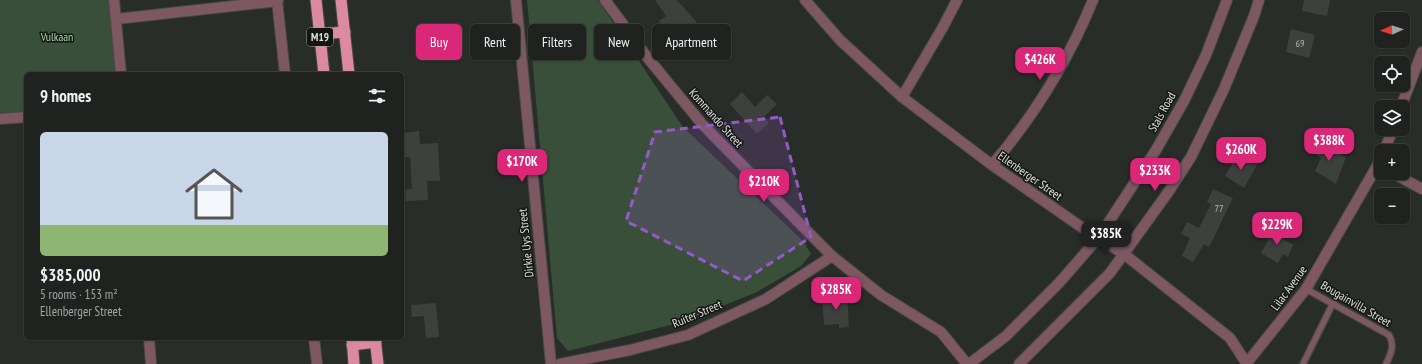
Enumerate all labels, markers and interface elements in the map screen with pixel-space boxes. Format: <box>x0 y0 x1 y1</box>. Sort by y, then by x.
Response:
north arrow <box>1374 12 1410 48</box>
map controls <box>1374 12 1410 224</box>
chip: Buy <box>416 24 462 60</box>
chip: Rent <box>470 24 520 60</box>
chip: Filters <box>528 24 586 60</box>
chip: New <box>594 24 644 60</box>
chip: Apartment <box>652 24 731 60</box>
road number: M19 <box>307 28 333 46</box>
park label: Vulkaan <box>40 29 73 44</box>
house number: 69 <box>1296 37 1305 50</box>
pin: $426K <box>1012 47 1068 81</box>
text: $426K <box>1024 51 1056 68</box>
button: locate <box>1374 56 1410 92</box>
text: 9 homes <box>40 85 91 107</box>
icon: filters <box>366 85 388 107</box>
street label: Kommando Street <box>686 85 747 151</box>
street label: Stals Road <box>1145 89 1179 134</box>
button: layers <box>1374 100 1410 136</box>
pin: $388K <box>1301 128 1357 162</box>
text: $388K <box>1313 132 1345 149</box>
pin: $260K <box>1213 137 1269 171</box>
text: $260K <box>1225 141 1257 158</box>
button: + <box>1374 144 1410 180</box>
street label: Ellenberger Street <box>995 148 1066 204</box>
pin: $170K <box>494 149 550 183</box>
text: $170K <box>506 153 538 170</box>
icon: home <box>178 158 250 230</box>
pin: $233K <box>1127 158 1183 192</box>
text: $233K <box>1139 162 1171 179</box>
pin: $210K <box>736 169 792 203</box>
text: $210K <box>748 173 780 190</box>
button: − <box>1374 188 1410 224</box>
house number: 77 <box>1215 202 1224 215</box>
street label: Dirkie Uys Street <box>514 207 537 278</box>
pin: $229K <box>1249 212 1305 246</box>
text: $229K <box>1261 216 1293 233</box>
pin: $385K <box>1078 221 1134 255</box>
text: $385K <box>1090 225 1122 242</box>
street label: Lilac Avenue <box>1267 262 1310 313</box>
text: $385,000 <box>40 264 101 286</box>
pin: $285K <box>808 277 864 311</box>
street label: Bougainvilla Street <box>1318 277 1395 330</box>
text: $285K <box>820 281 852 298</box>
text: 5 rooms · 153 m² <box>40 286 118 303</box>
street label: Ruiter Street <box>670 296 724 331</box>
text: Ellenberger Street <box>40 303 122 320</box>

